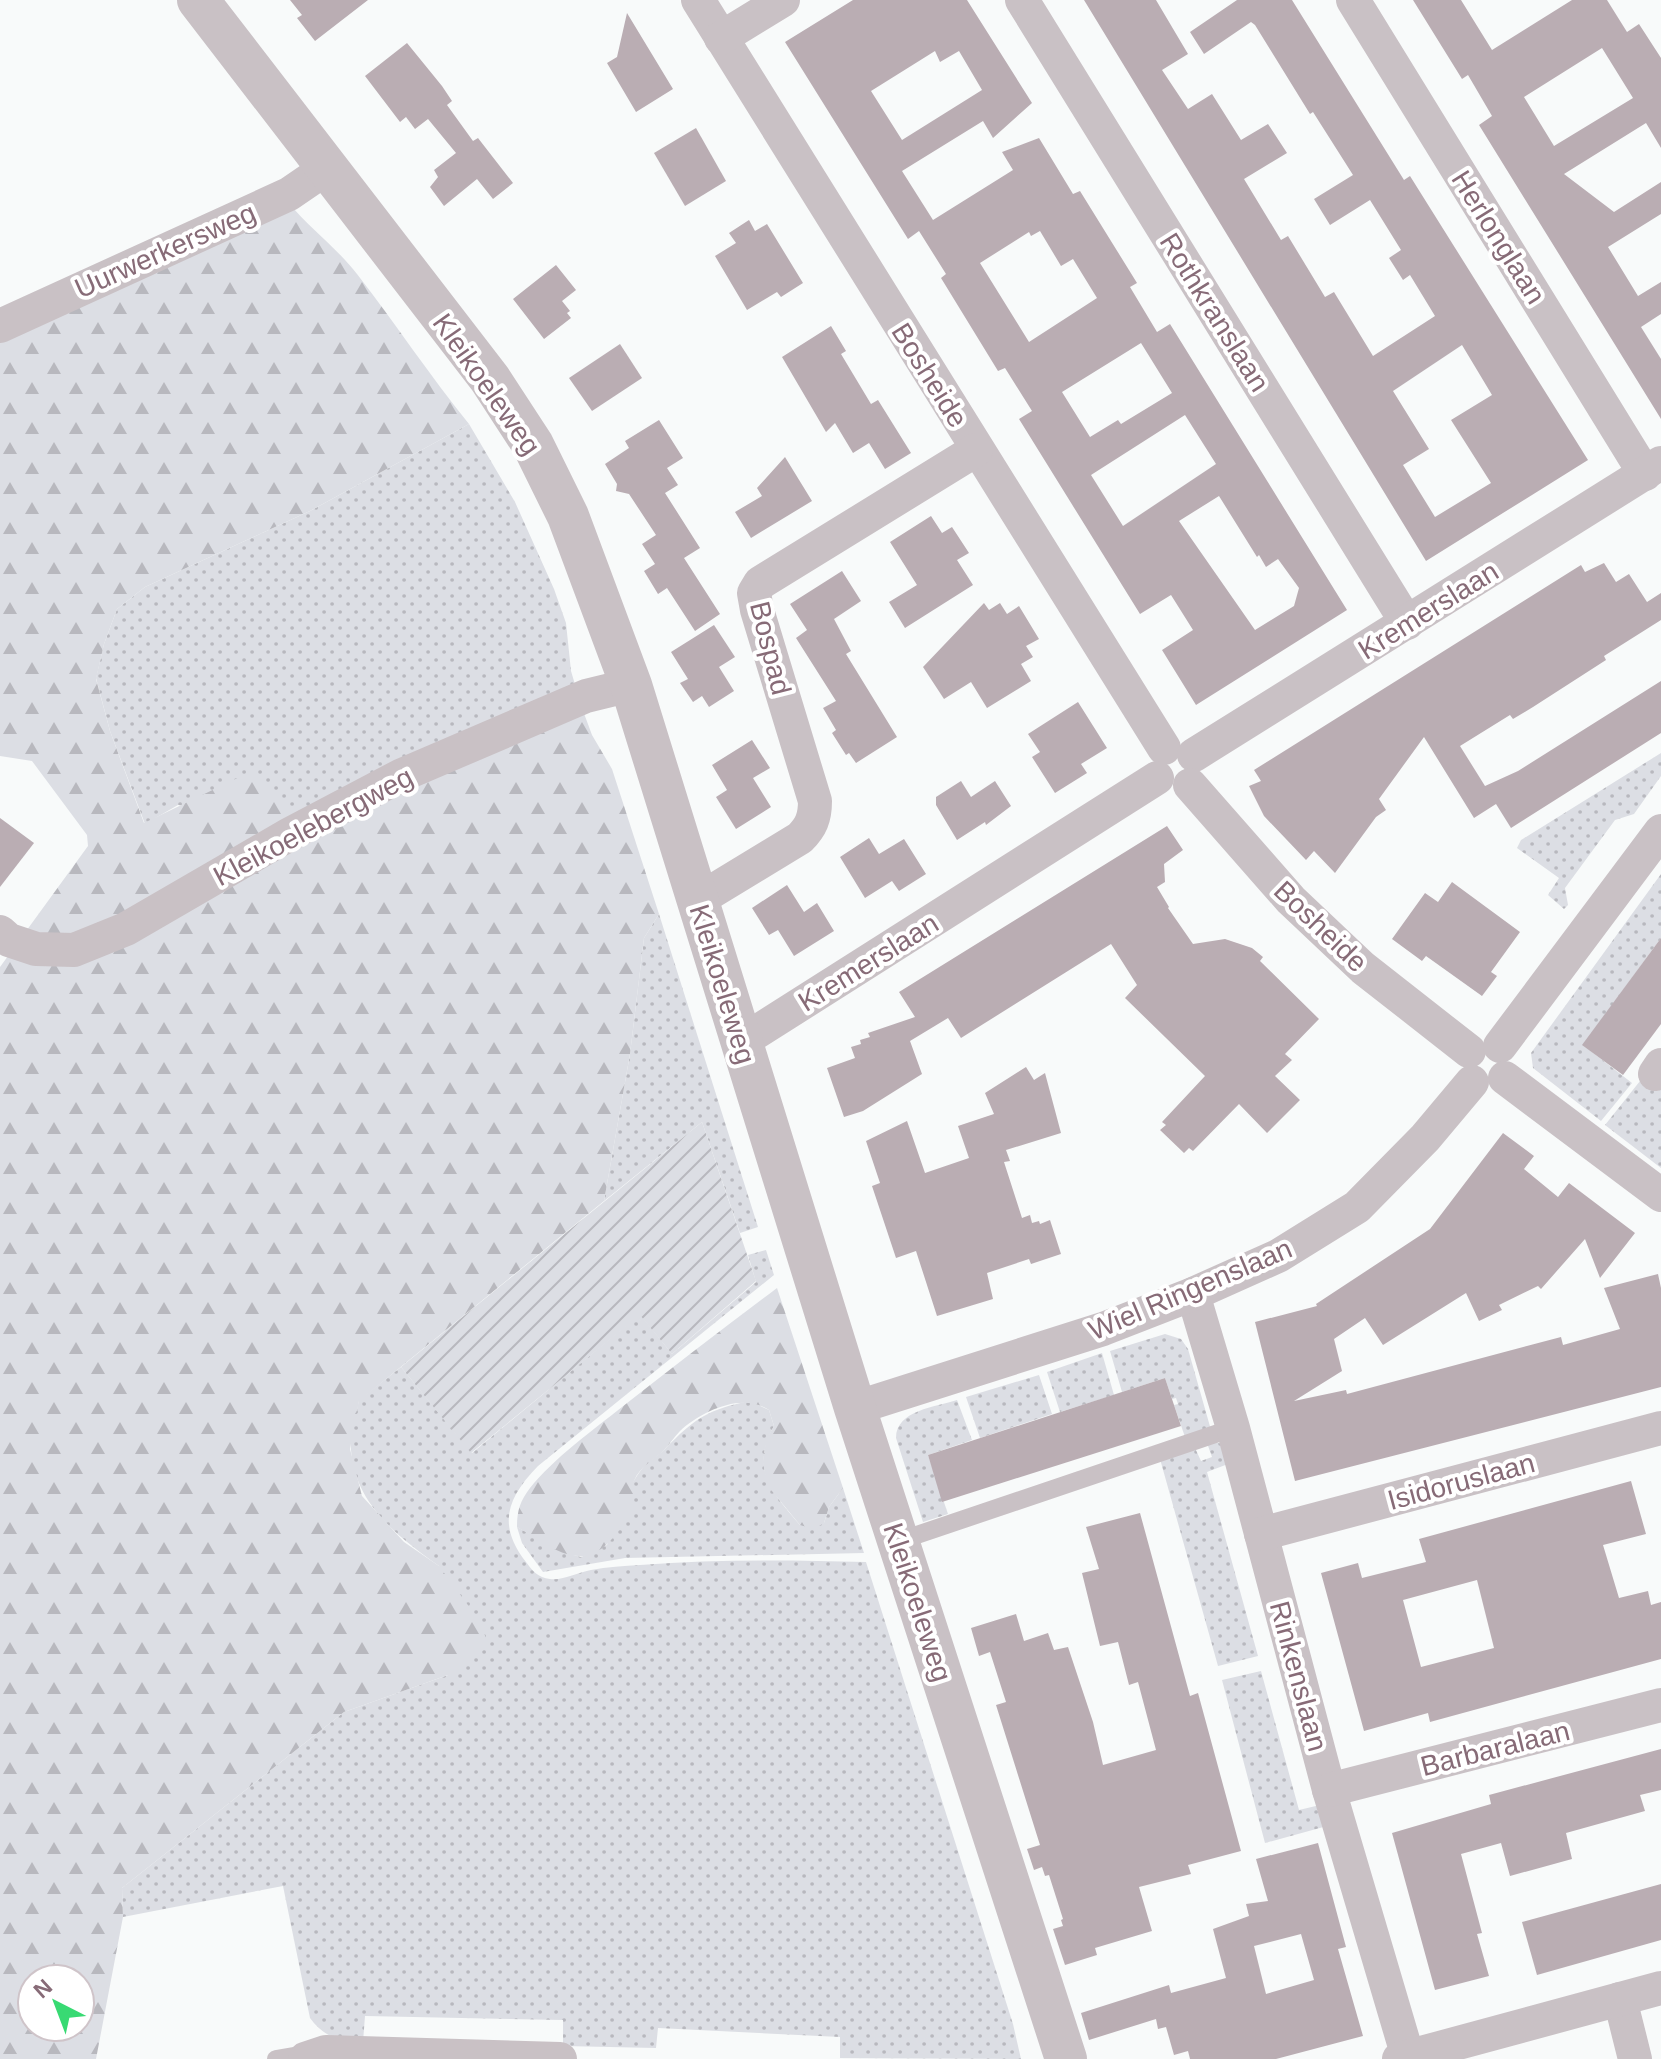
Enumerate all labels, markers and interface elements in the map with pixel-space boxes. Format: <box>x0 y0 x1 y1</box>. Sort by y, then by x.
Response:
street label: Herlonglaan <box>1445 165 1552 310</box>
street label: Uurwerkersweg <box>70 197 260 304</box>
street label: Rothkranslaan <box>1154 227 1276 397</box>
street label: Kleikoeleweg <box>427 308 547 461</box>
street label: Bosheide <box>885 318 974 433</box>
street label: Kremerslaan <box>1353 555 1504 666</box>
street label: Bospad <box>744 598 797 698</box>
street label: Kleikoelebergweg <box>208 761 418 892</box>
street label: Bosheide <box>1268 875 1373 978</box>
street label: Kleikoeleweg <box>684 901 761 1068</box>
street label: Kremerslaan <box>793 907 944 1018</box>
street label: Wiel Ringenslaan <box>1084 1233 1297 1346</box>
street label: Isidoruslaan <box>1384 1447 1538 1516</box>
street label: Kleikoeleweg <box>877 1519 958 1685</box>
street label: Rinkenslaan <box>1264 1598 1333 1755</box>
street label: Barbaralaan <box>1417 1715 1573 1782</box>
north arrow <box>16 1963 96 2043</box>
text: N <box>29 1974 57 2003</box>

